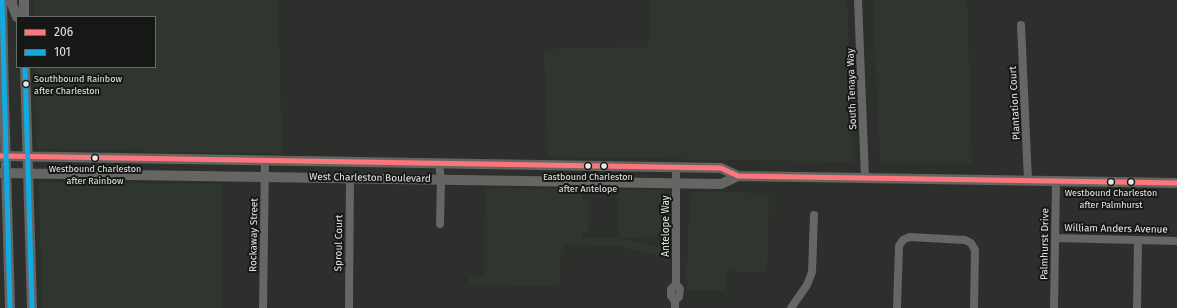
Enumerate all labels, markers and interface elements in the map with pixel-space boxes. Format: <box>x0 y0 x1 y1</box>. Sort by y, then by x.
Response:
legend <box>16 16 156 68</box>
text: 206 <box>54 25 73 39</box>
text: 101 <box>54 45 71 59</box>
street label: South Tenaya Way <box>845 48 859 130</box>
street label: Plantation Court <box>1007 66 1023 140</box>
place label: Southbound Rainbow after Charleston <box>34 74 122 95</box>
marker: Southbound Rainbow after Charleston <box>21 79 31 89</box>
marker: Westbound Charleston after Rainbow <box>90 153 100 163</box>
marker: Eastbound Charleston after Antelope <box>583 161 593 171</box>
unlabelled marker <box>599 161 609 171</box>
place label: Westbound Charleston after Rainbow <box>49 164 141 185</box>
street label: West Charleston Boulevard <box>309 171 431 185</box>
place label: Eastbound Charleston after Antelope <box>543 172 633 193</box>
marker: Westbound Charleston after Palmhurst <box>1106 177 1116 187</box>
unlabelled marker <box>1126 177 1136 187</box>
place label: Westbound Charleston after Palmhurst <box>1065 188 1157 209</box>
street label: Antelope Way <box>660 195 672 257</box>
street label: Rockaway Street <box>247 198 261 272</box>
street label: Palmhurst Drive <box>1038 208 1052 280</box>
street label: Sproul Court <box>333 215 345 271</box>
street label: William Anders Avenue <box>1064 222 1168 236</box>

